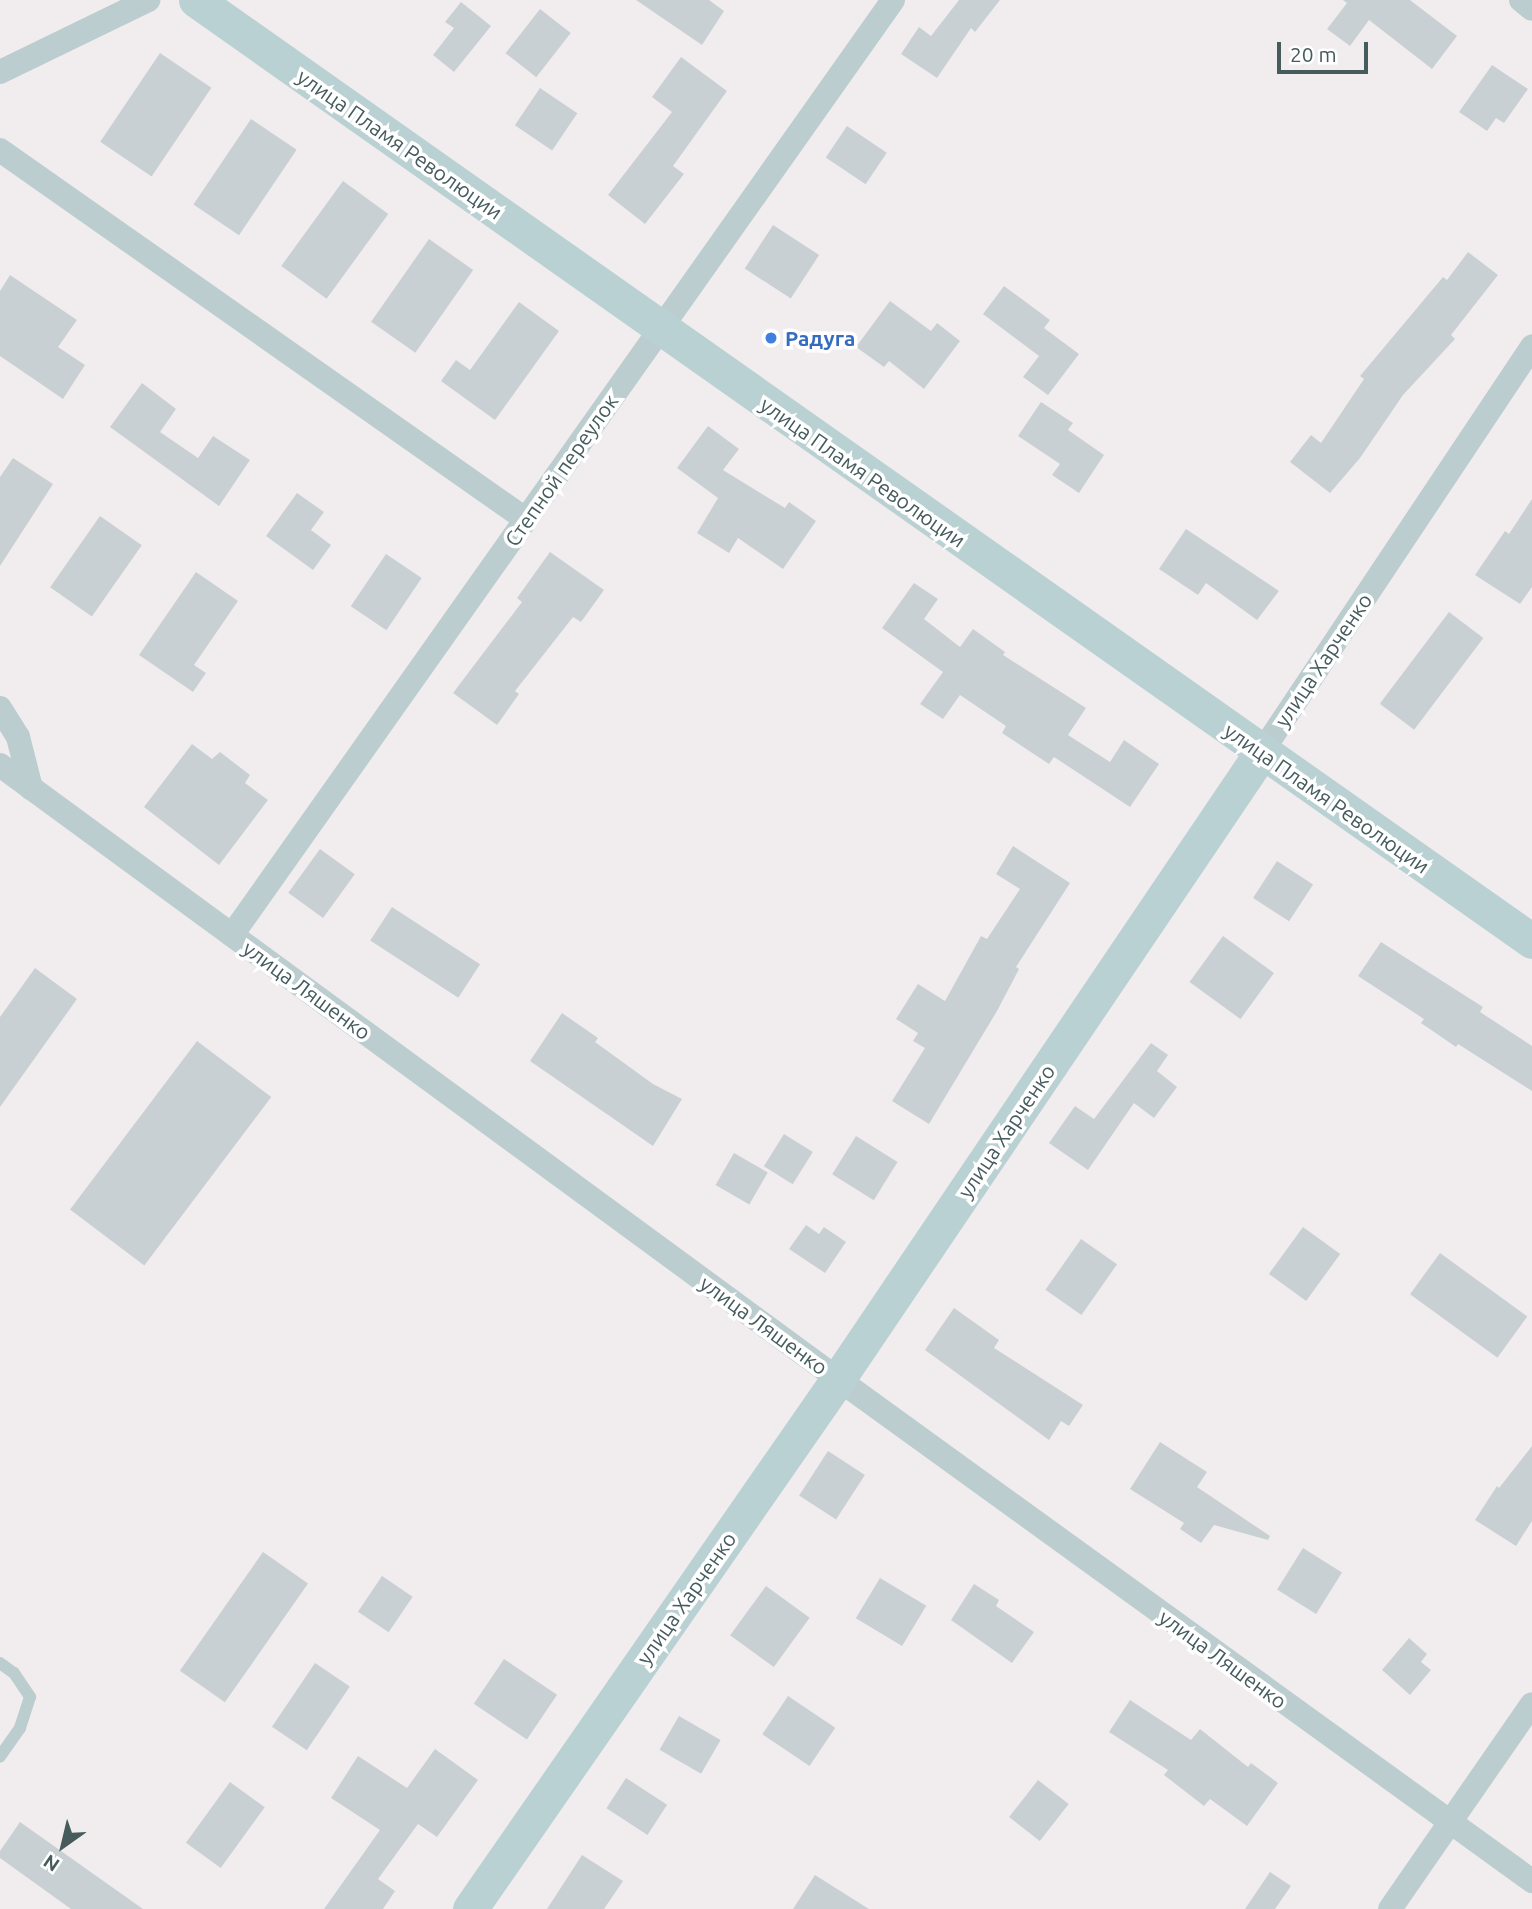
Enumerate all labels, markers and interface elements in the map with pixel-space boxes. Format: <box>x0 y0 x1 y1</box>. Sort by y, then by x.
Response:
scale bar <box>1280 28 1371 72</box>
text: 20 m <box>1290 42 1337 66</box>
street label: улица Пламя Революции <box>292 63 508 225</box>
place label: Радуга <box>785 325 855 351</box>
marker: Радуга <box>763 330 779 346</box>
street label: Степной переулок <box>499 389 623 551</box>
street label: улица Пламя Революции <box>755 391 971 553</box>
street label: улица Харченко <box>1269 588 1377 732</box>
street label: улица Пламя Революции <box>1219 717 1435 879</box>
street label: улица Ляшенко <box>238 935 376 1045</box>
street label: улица Харченко <box>952 1059 1060 1203</box>
street label: улица Ляшенко <box>695 1270 833 1380</box>
street label: улица Харченко <box>631 1527 741 1669</box>
street label: улица Ляшенко <box>1154 1604 1292 1714</box>
north arrow <box>28 1811 98 1881</box>
text: N <box>39 1850 63 1876</box>

